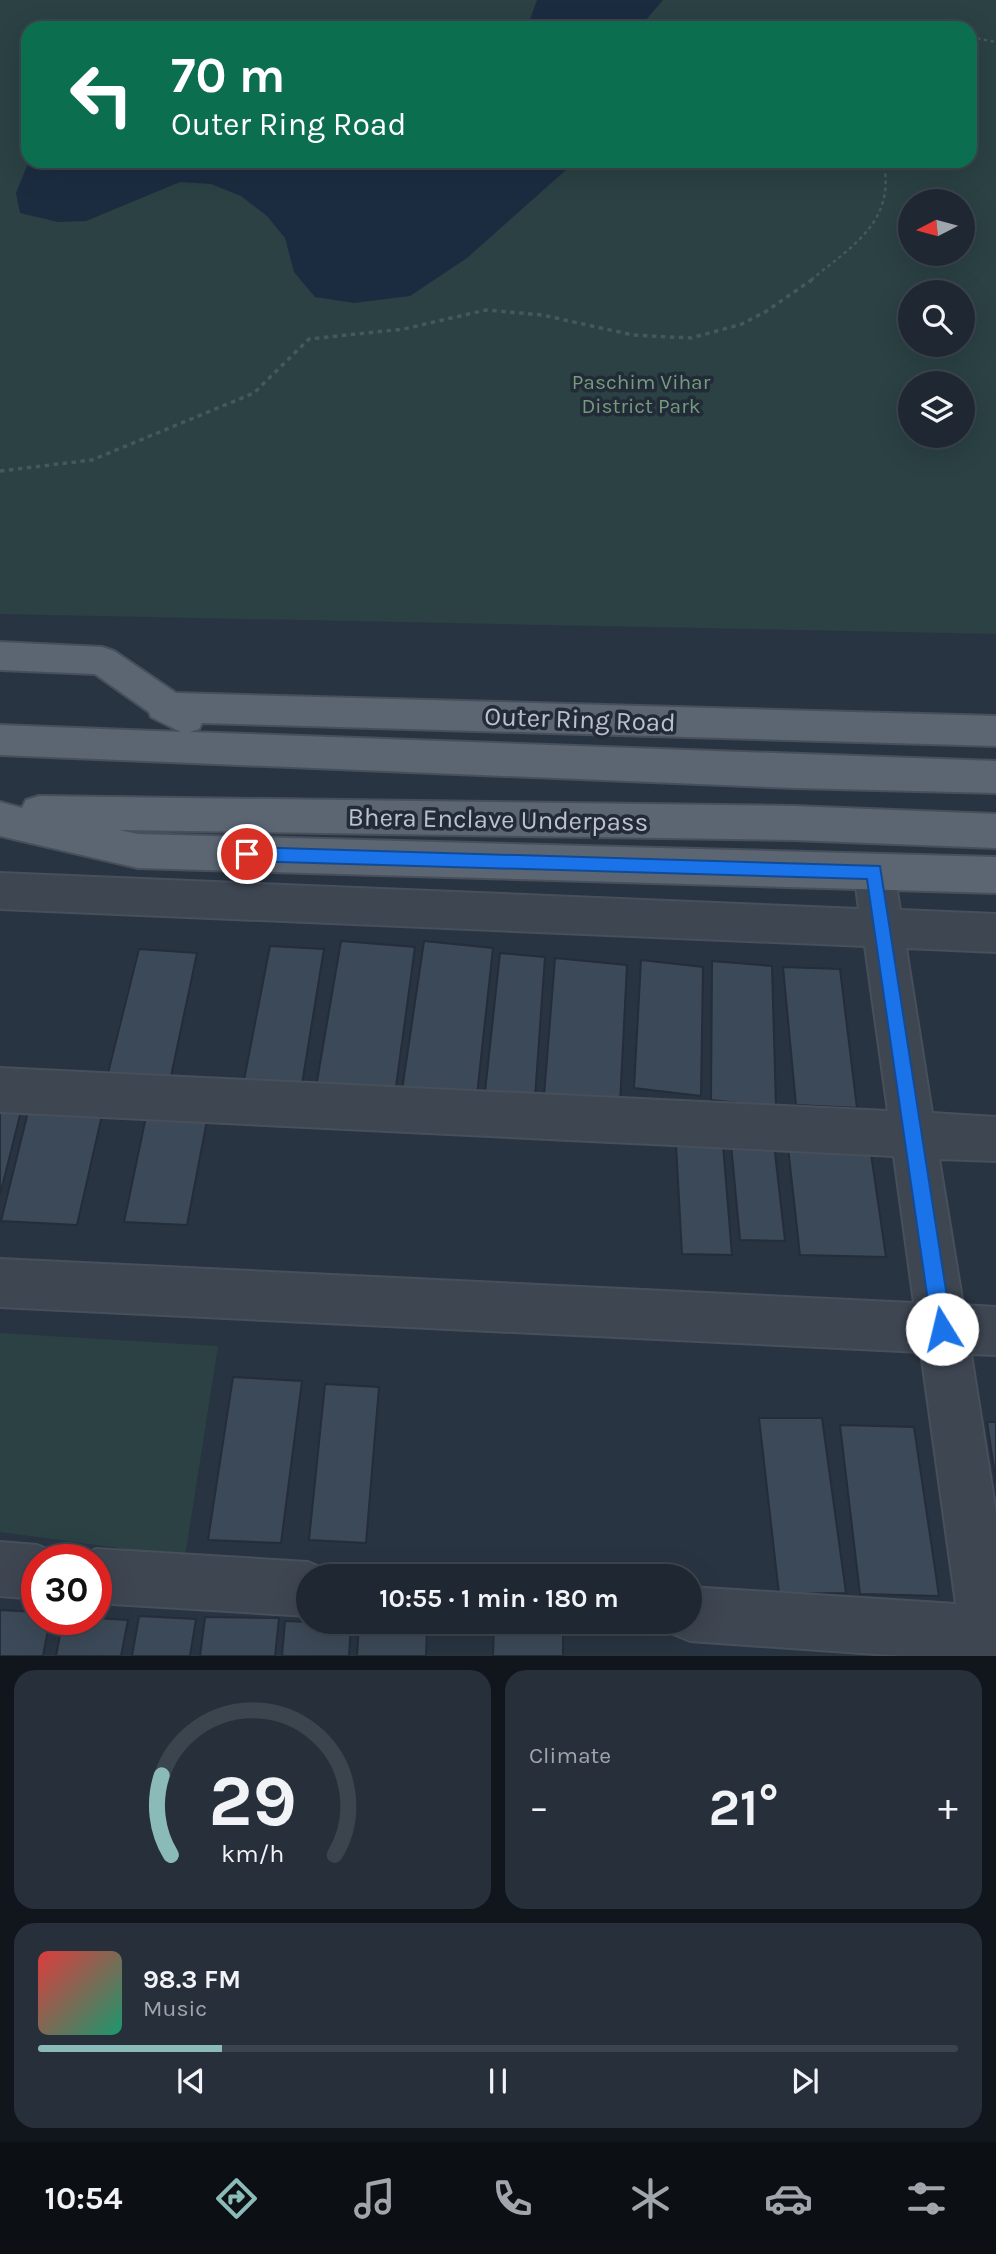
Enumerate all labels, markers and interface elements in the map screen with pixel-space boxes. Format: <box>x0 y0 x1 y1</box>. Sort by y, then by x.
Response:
text: 70 m <box>171 47 285 104</box>
icon: left <box>56 49 147 140</box>
text: Outer Ring Road <box>171 106 406 143</box>
north arrow <box>898 189 975 266</box>
map controls <box>898 189 975 448</box>
button: search <box>898 280 975 357</box>
park label: Paschim Vihar District Park <box>572 370 711 418</box>
button: layers <box>898 371 975 448</box>
street label: Outer Ring Road <box>484 701 676 738</box>
street label: Bhera Enclave Underpass <box>347 801 649 838</box>
pin <box>217 824 277 884</box>
icon: arrive <box>228 835 266 873</box>
position arrow <box>905 1292 979 1366</box>
speed limit sign: 30 <box>21 1544 112 1635</box>
text: 10:55 · 1 min · 180 m <box>379 1583 619 1614</box>
text: Climate <box>529 1742 611 1769</box>
text: 29 <box>208 1759 297 1844</box>
text: 21° <box>708 1777 779 1838</box>
text: − <box>529 1785 549 1830</box>
text: + <box>938 1785 958 1830</box>
text: km/h <box>221 1839 284 1868</box>
text: 98.3 FM <box>143 1964 241 1995</box>
text: Music <box>143 1995 207 2022</box>
icon: previous <box>172 2062 210 2100</box>
icon: pause <box>479 2062 517 2100</box>
icon: next <box>786 2062 824 2100</box>
icon: directions <box>212 2174 261 2223</box>
icon: music <box>350 2174 399 2223</box>
icon: phone <box>488 2174 537 2223</box>
icon: climate <box>626 2174 675 2223</box>
icon: car <box>764 2174 813 2223</box>
icon: filters <box>902 2174 951 2223</box>
text: 10:54 <box>45 2180 123 2217</box>

